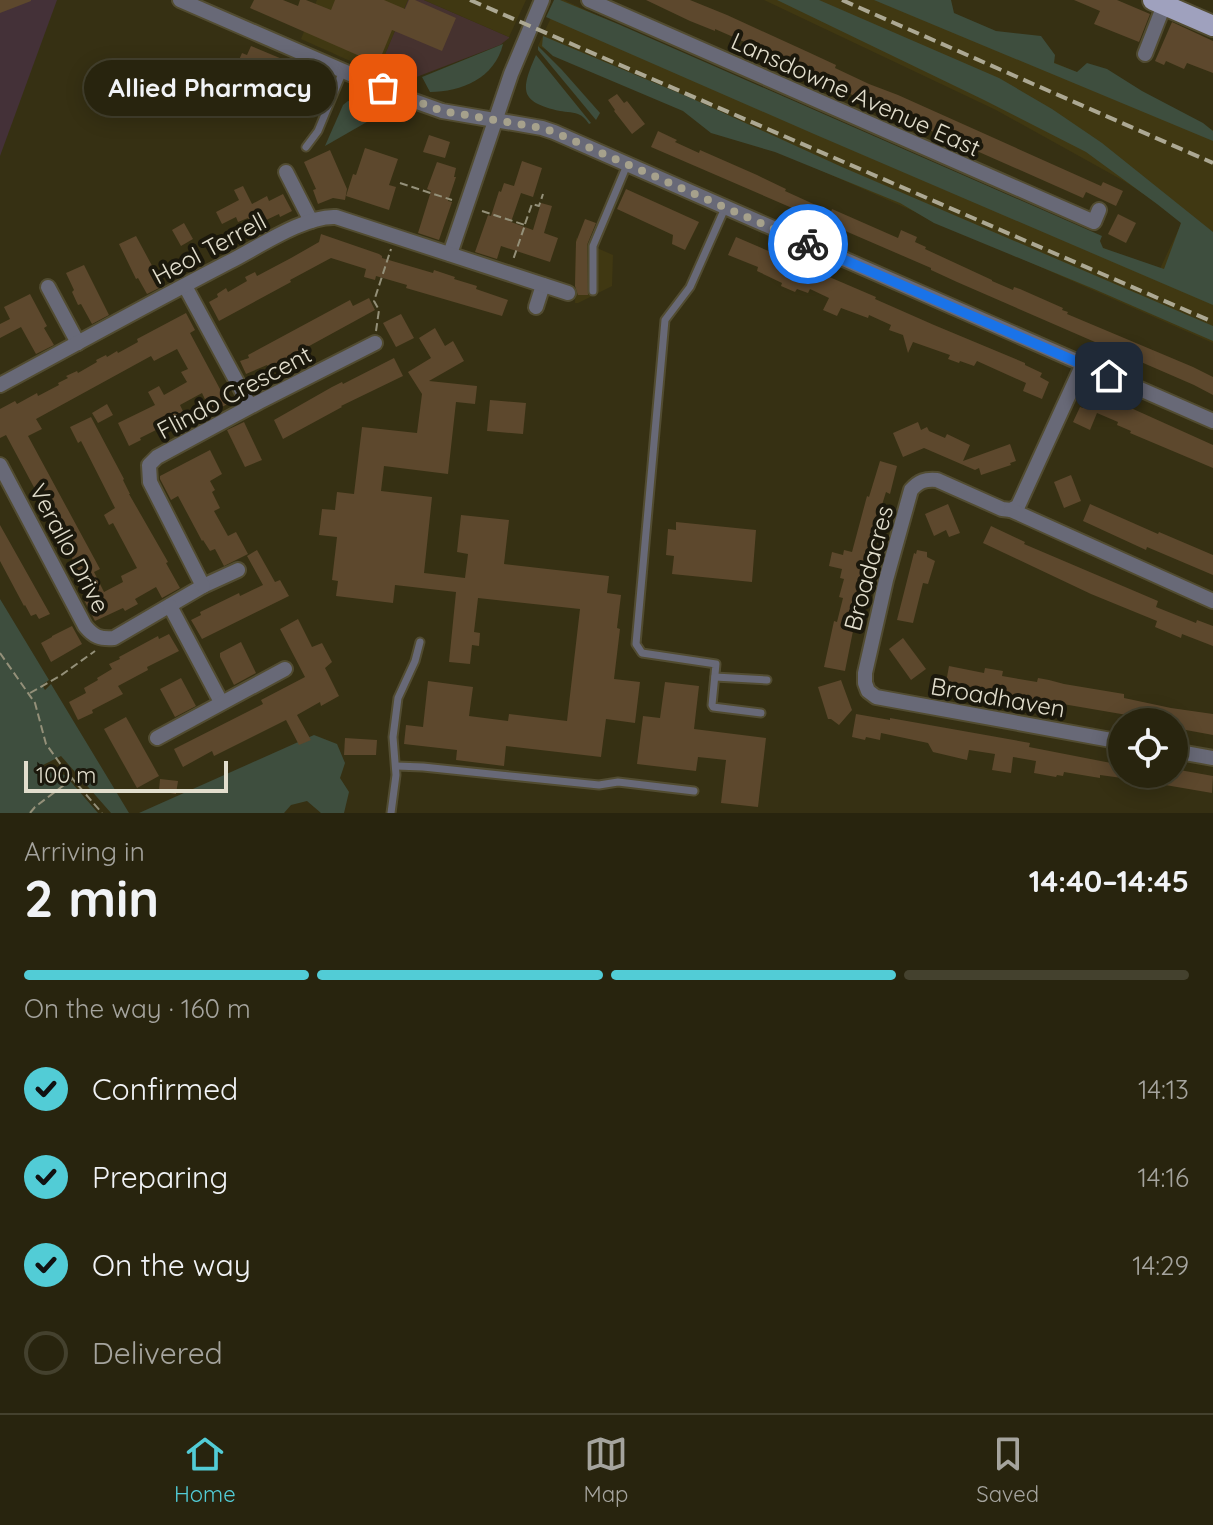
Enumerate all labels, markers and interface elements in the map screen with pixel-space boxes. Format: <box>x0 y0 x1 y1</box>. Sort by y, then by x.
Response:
street label: Lansdowne Avenue East <box>727 25 985 163</box>
pin <box>349 54 417 122</box>
callout: Allied Pharmacy <box>83 60 335 116</box>
icon: bag <box>361 66 405 110</box>
text: Allied Pharmacy <box>108 71 312 104</box>
courier <box>768 204 848 284</box>
street label: Heol Terrell <box>147 205 271 291</box>
icon: bike <box>786 222 830 266</box>
street label: Flindo Crescent <box>152 339 316 445</box>
pin <box>1075 342 1143 410</box>
icon: home <box>1087 354 1131 398</box>
street label: Verallo Drive <box>23 478 117 618</box>
street label: Broadacres <box>837 502 899 634</box>
street label: Broadhaven <box>929 670 1067 724</box>
map controls <box>1108 708 1188 788</box>
button: locate <box>1108 708 1188 788</box>
scale bar <box>24 757 228 793</box>
text: 100 m <box>36 761 96 789</box>
text: Arriving in <box>24 835 145 868</box>
text: 14:40–14:45 <box>1029 862 1189 900</box>
text: 2 min <box>24 865 159 930</box>
text: On the way · 160 m <box>24 992 251 1025</box>
icon: check <box>24 1067 68 1111</box>
text: Confirmed <box>92 1070 238 1108</box>
text: 14:13 <box>1138 1073 1189 1106</box>
icon: check <box>24 1155 68 1199</box>
text: Preparing <box>92 1158 228 1196</box>
text: 14:16 <box>1138 1161 1189 1194</box>
icon: check <box>24 1243 68 1287</box>
text: On the way <box>92 1246 251 1284</box>
text: 14:29 <box>1132 1249 1189 1282</box>
text: Delivered <box>92 1334 223 1372</box>
tab: Home <box>174 1432 236 1508</box>
tab: Map <box>584 1432 628 1508</box>
tab: Saved <box>976 1432 1039 1508</box>

